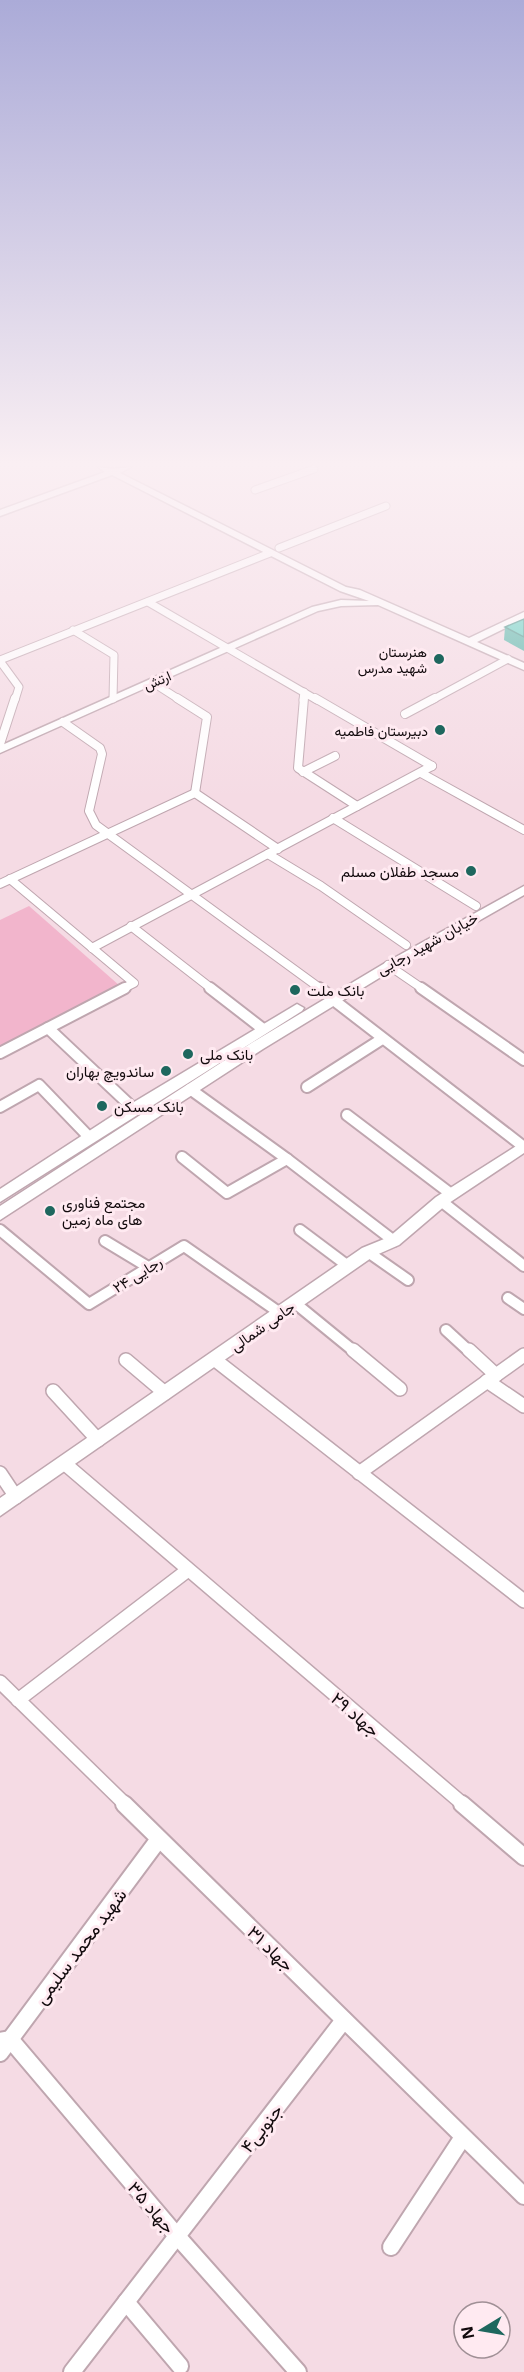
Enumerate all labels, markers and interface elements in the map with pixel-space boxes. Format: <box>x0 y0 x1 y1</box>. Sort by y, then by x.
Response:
place label: هنرستان شهید مدرس <box>358 642 427 677</box>
marker: هنرستان شهید مدرس <box>432 652 446 666</box>
street label: ارتش <box>140 666 174 694</box>
place label: دبیرستان فاطمیه <box>335 721 428 740</box>
marker: دبیرستان فاطمیه <box>433 723 447 737</box>
place label: مسجد طفلان مسلم <box>341 861 459 882</box>
marker: مسجد طفلان مسلم <box>464 864 478 878</box>
street label: خیابان شهید رجایی <box>373 907 482 980</box>
place label: بانک ملت <box>307 980 364 1000</box>
marker: بانک ملت <box>288 983 302 997</box>
place label: بانک ملی <box>200 1044 253 1065</box>
marker: بانک ملی <box>181 1047 195 1061</box>
place label: ساندویچ بهاران <box>66 1061 154 1083</box>
marker: ساندویچ بهاران <box>159 1064 173 1078</box>
place label: بانک مسکن <box>114 1096 184 1117</box>
marker: بانک مسکن <box>95 1099 109 1113</box>
place label: مجتمع فناوری های ماه زمین <box>62 1192 145 1230</box>
marker: مجتمع فناوری های ماه زمین <box>43 1204 57 1218</box>
street label: رجایی ۲۴ <box>108 1251 166 1298</box>
street label: جامی شمالی <box>226 1296 299 1356</box>
street label: جهاد ۲۹ <box>327 1686 385 1742</box>
street label: شهید محمد سلیمی <box>29 1883 131 2009</box>
street label: جهاد ۳۱ <box>242 1920 300 1976</box>
street label: جنوبی۴ <box>235 2099 287 2157</box>
street label: جهاد ۳۵ <box>123 2176 181 2238</box>
north arrow <box>452 2300 512 2360</box>
text: N <box>455 2324 479 2341</box>

